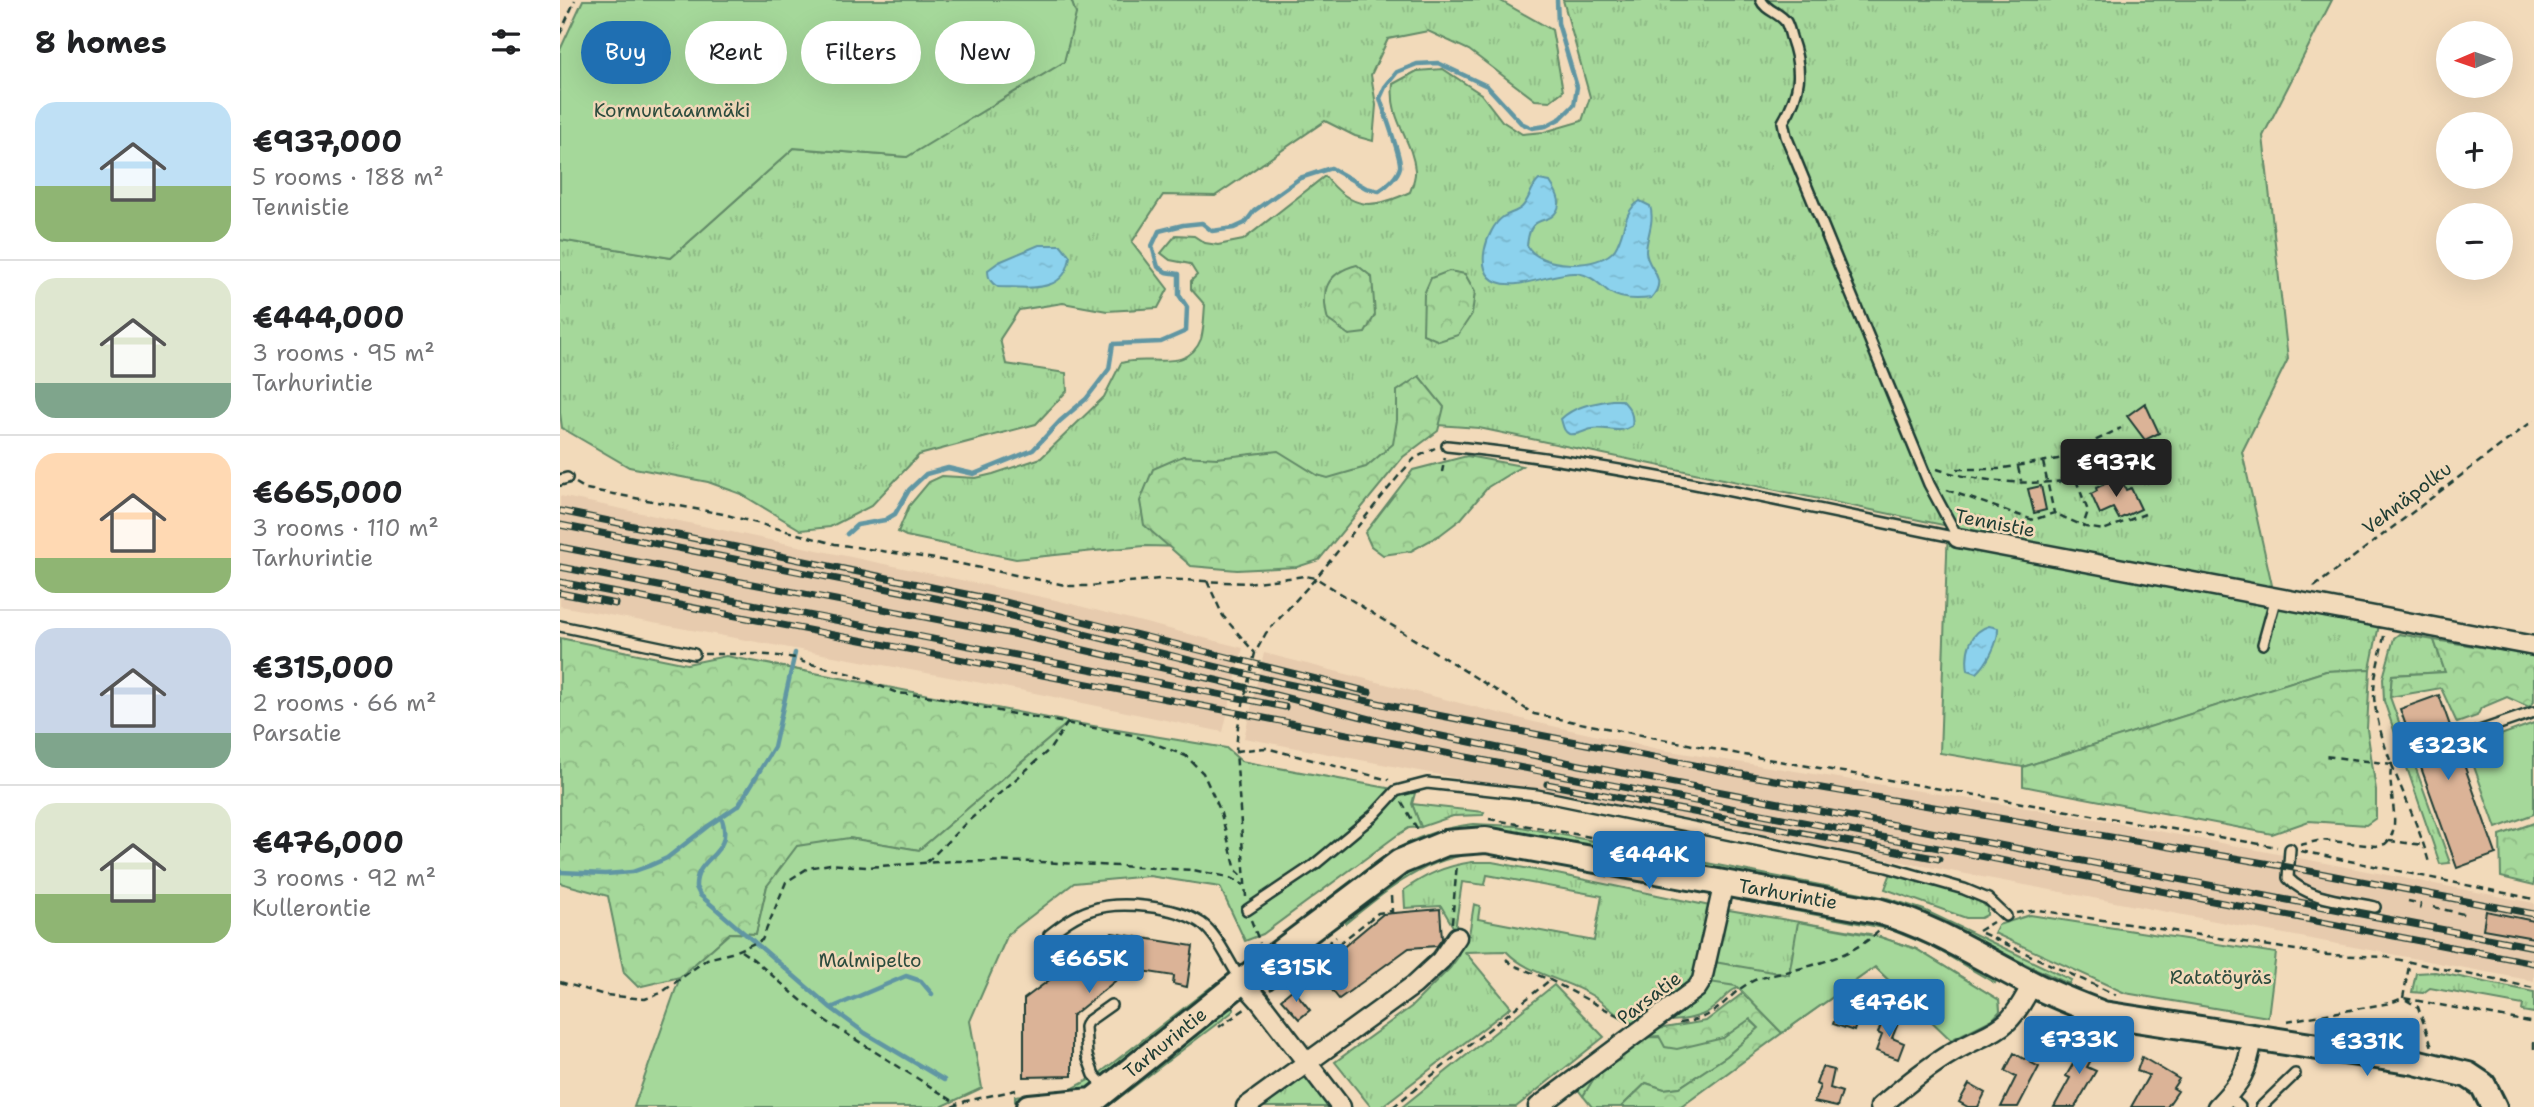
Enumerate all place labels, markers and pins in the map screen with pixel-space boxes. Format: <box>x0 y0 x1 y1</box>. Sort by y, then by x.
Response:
pin: €937K <box>2067 440 2165 499</box>
pin: €323K <box>2399 722 2497 782</box>
pin: €444K <box>1600 832 1698 891</box>
pin: €665K <box>1040 936 1138 995</box>
pin: €315K <box>1247 944 1345 1004</box>
pin: €476K <box>1840 979 1938 1039</box>
pin: €733K <box>2030 1016 2128 1076</box>
pin: €331K <box>2318 1018 2416 1078</box>

